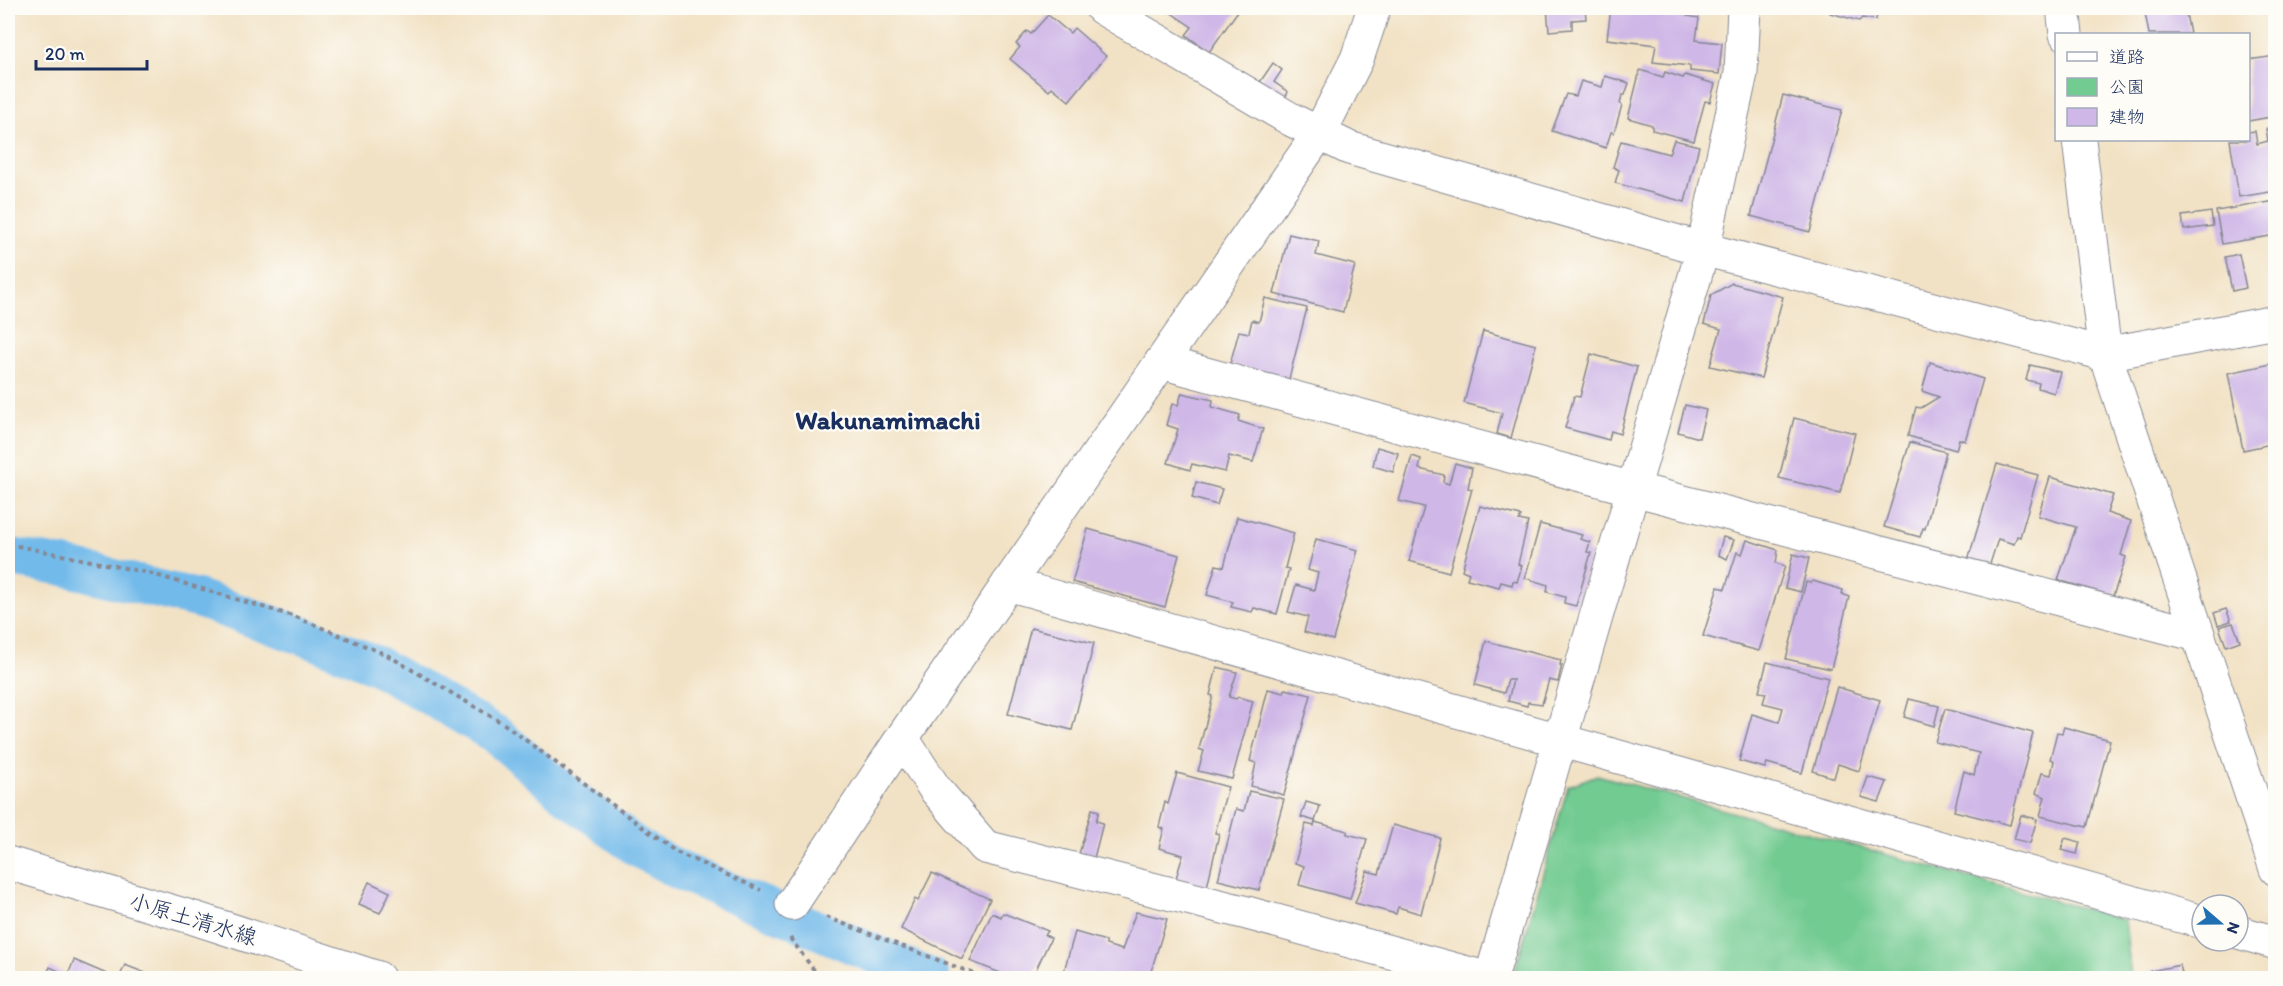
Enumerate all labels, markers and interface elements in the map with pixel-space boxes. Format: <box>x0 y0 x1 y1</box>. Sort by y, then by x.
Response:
scale bar <box>36 33 147 71</box>
legend <box>2055 33 2250 141</box>
text: 20 m <box>45 43 85 65</box>
text: 道路 <box>2109 46 2145 68</box>
text: 公園 <box>2109 76 2145 98</box>
text: 建物 <box>2109 106 2145 128</box>
district label: Wakunamimachi <box>795 404 981 436</box>
street label: 小原土清水線 <box>126 887 260 951</box>
north arrow <box>2190 893 2250 953</box>
text: N <box>2223 920 2244 936</box>

